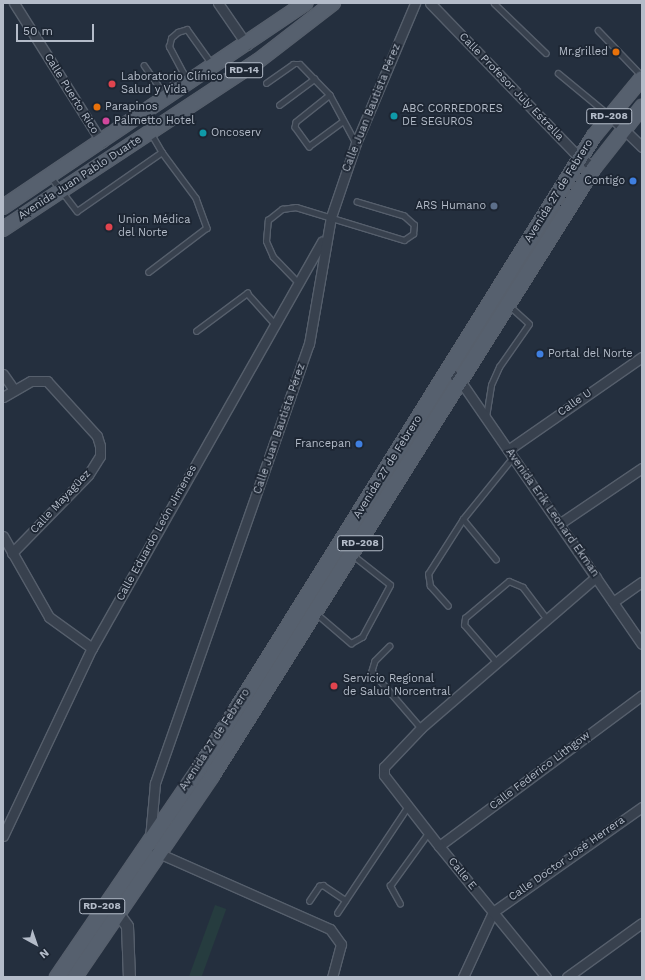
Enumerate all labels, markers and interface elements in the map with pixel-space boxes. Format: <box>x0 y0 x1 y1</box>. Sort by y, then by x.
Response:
scale bar <box>18 16 96 42</box>
text: 50 m <box>23 24 53 38</box>
street label: Calle Profesor July Estrella <box>456 30 566 144</box>
street label: Calle Juan Bautista Pérez <box>340 42 404 174</box>
place label: Mr.grilled <box>559 45 608 59</box>
marker: Mr.grilled <box>611 47 621 57</box>
street label: Calle Puerto Rico <box>41 51 101 137</box>
road number: RD-14 <box>225 62 263 78</box>
place label: Laboratorio Clínico Salud y Vida <box>121 71 223 97</box>
marker: Laboratorio Clínico Salud y Vida <box>106 78 118 90</box>
place label: Parapinos <box>105 100 158 114</box>
marker: Parapinos <box>92 102 102 112</box>
place label: ABC CORREDORES DE SEGUROS <box>402 103 503 129</box>
road number: RD-208 <box>586 108 632 124</box>
marker: ABC CORREDORES DE SEGUROS <box>389 111 399 121</box>
place label: Palmetto Hotel <box>114 114 195 128</box>
marker: Palmetto Hotel <box>101 116 111 126</box>
place label: Oncoserv <box>211 126 261 140</box>
marker: Oncoserv <box>198 128 208 138</box>
street label: Avenida Juan Pablo Duarte <box>16 133 144 223</box>
street label: Avenida 27 de Febrero <box>522 137 596 245</box>
place label: Contigo <box>584 174 625 188</box>
marker: Contigo <box>628 176 638 186</box>
place label: ARS Humano <box>416 199 486 213</box>
marker: ARS Humano <box>489 201 499 211</box>
place label: Union Médica del Norte <box>118 214 190 240</box>
marker: Union Médica del Norte <box>103 221 115 233</box>
place label: Portal del Norte <box>548 347 633 361</box>
marker: Portal del Norte <box>535 349 545 359</box>
street label: Calle Juan Bautista Pérez <box>251 362 309 496</box>
street label: Calle U <box>555 387 595 419</box>
street label: Avenida 27 de Febrero <box>351 413 425 521</box>
place label: Francepan <box>295 437 351 451</box>
marker: Francepan <box>354 439 364 449</box>
street label: Avenida Erik Leonard Ekman <box>502 446 602 580</box>
street label: Calle Eduardo León Jimenes <box>114 463 200 603</box>
street label: Calle Mayagüez <box>28 467 94 537</box>
road number: RD-208 <box>337 535 383 551</box>
place label: Servicio Regional de Salud Norcentral <box>343 673 451 699</box>
marker: Servicio Regional de Salud Norcentral <box>328 680 340 692</box>
street label: Avenida 27 de Febrero <box>177 686 253 794</box>
street label: Calle Federico Lithgow <box>487 729 593 813</box>
street label: Calle Doctor José Herrera <box>506 814 628 904</box>
street label: Calle E <box>445 855 479 893</box>
road number: RD-208 <box>79 898 125 914</box>
north arrow <box>16 924 56 964</box>
text: N <box>37 946 51 961</box>

